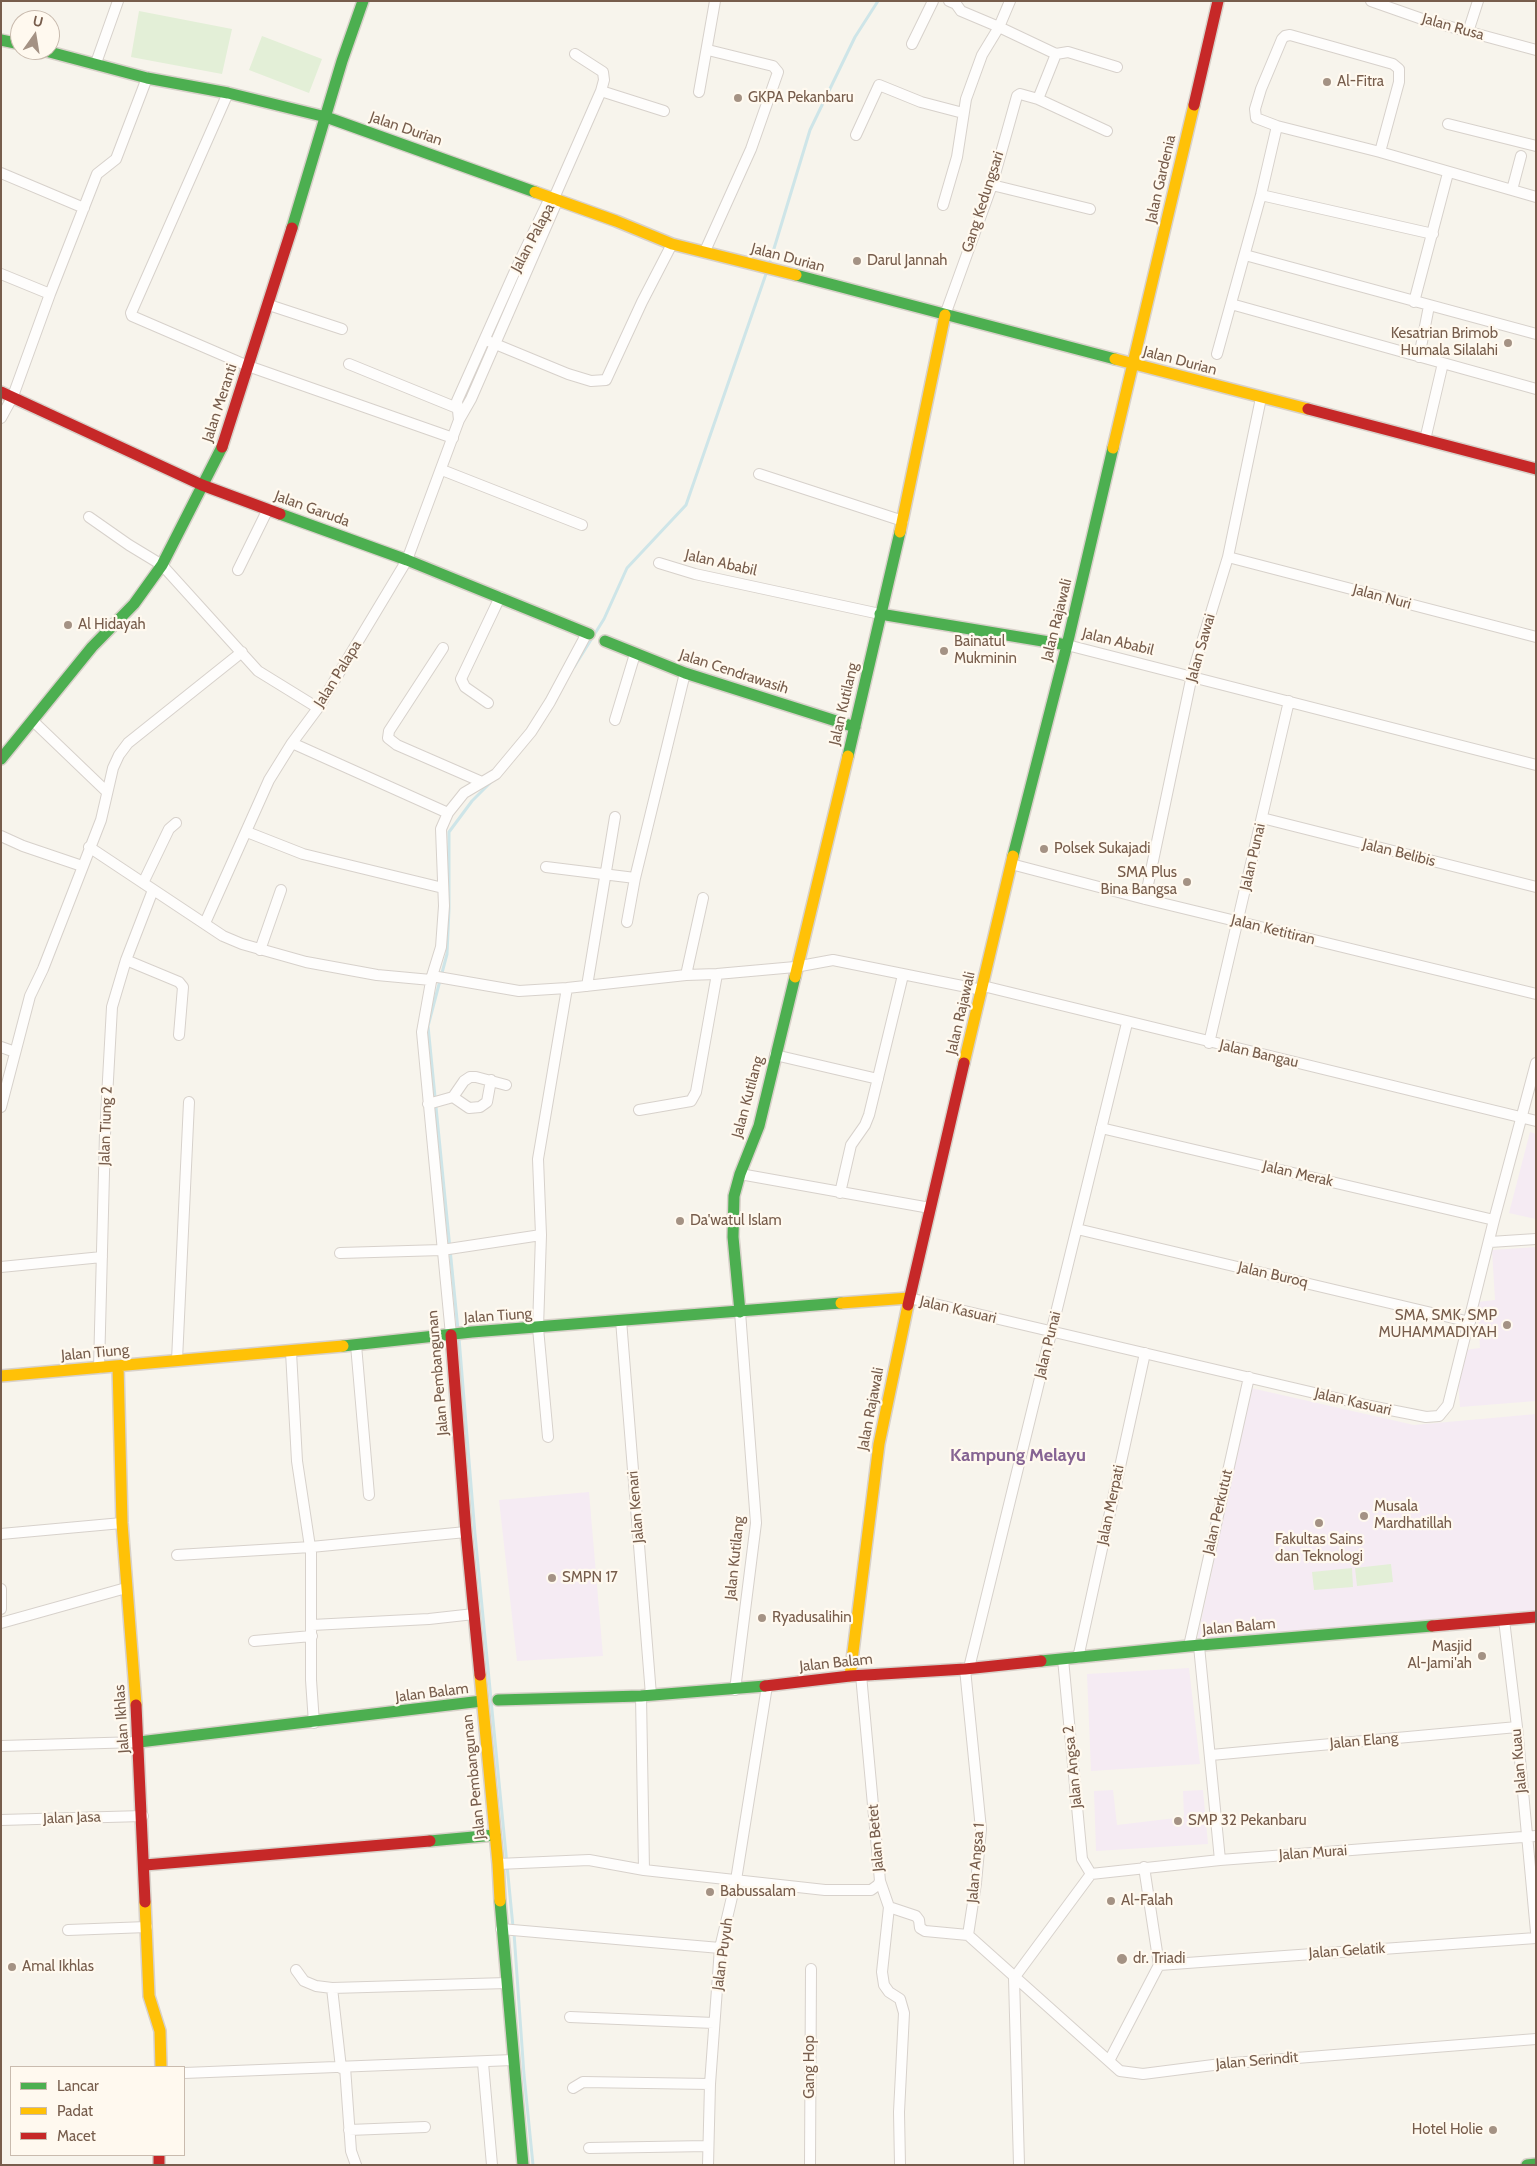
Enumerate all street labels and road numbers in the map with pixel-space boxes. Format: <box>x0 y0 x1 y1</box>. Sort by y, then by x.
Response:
street label: Jalan Rusa <box>1420 10 1486 44</box>
street label: Jalan Durian <box>367 108 445 150</box>
street label: Jalan Gardenia <box>1142 133 1180 225</box>
street label: Gang Kedungsari <box>958 149 1008 255</box>
street label: Jalan Palapa <box>507 201 559 275</box>
street label: Jalan Durian <box>749 240 827 276</box>
street label: Jalan Durian <box>1141 343 1219 379</box>
street label: Jalan Meranti <box>199 362 241 444</box>
street label: Jalan Garuda <box>272 487 352 531</box>
street label: Jalan Ababil <box>683 546 759 580</box>
street label: Jalan Rajawali <box>1038 577 1076 663</box>
street label: Jalan Nuri <box>1351 581 1413 613</box>
street label: Jalan Sawai <box>1183 612 1219 684</box>
street label: Jalan Ababil <box>1080 624 1156 660</box>
street label: Jalan Palapa <box>310 637 366 711</box>
street label: Jalan Cendrawasih <box>677 646 791 698</box>
street label: Jalan Kutilang <box>826 661 862 747</box>
street label: Jalan Punai <box>1237 822 1269 892</box>
street label: Jalan Belibis <box>1361 835 1437 871</box>
street label: Jalan Ketitiran <box>1229 911 1317 949</box>
street label: Jalan Rajawali <box>943 970 979 1056</box>
street label: Jalan Bangau <box>1218 1036 1300 1072</box>
street label: Jalan Kutilang <box>728 1054 768 1140</box>
street label: Jalan Tiung 2 <box>96 1086 116 1166</box>
street label: Jalan Merak <box>1261 1157 1335 1191</box>
street label: Jalan Buroq <box>1236 1258 1310 1292</box>
street label: Jalan Kasuari <box>918 1292 998 1328</box>
street label: Jalan Tiung <box>463 1305 533 1327</box>
street label: Jalan Pembangunan <box>424 1310 452 1436</box>
street label: Jalan Punai <box>1031 1310 1065 1380</box>
street label: Jalan Tiung <box>60 1341 130 1365</box>
street label: Jalan Rajawali <box>854 1366 888 1452</box>
street label: Jalan Kasuari <box>1313 1384 1393 1420</box>
street label: Jalan Merpati <box>1094 1463 1128 1547</box>
street label: Jalan Perkutut <box>1199 1468 1237 1556</box>
street label: Jalan Kenari <box>624 1470 648 1544</box>
street label: Jalan Kutilang <box>722 1515 748 1601</box>
street label: Jalan Balam <box>1202 1615 1276 1639</box>
street label: Jalan Balam <box>799 1650 873 1676</box>
street label: Jalan Balam <box>394 1680 470 1706</box>
street label: Jalan Ikhlas <box>111 1684 133 1754</box>
street label: Jalan Pembangunan <box>458 1714 490 1840</box>
street label: Jalan Angsa 2 <box>1060 1725 1086 1809</box>
street label: Jalan Kuau <box>1507 1728 1531 1794</box>
street label: Jalan Elang <box>1329 1729 1399 1753</box>
street label: Jalan Betet <box>864 1803 888 1873</box>
street label: Jalan Jasa <box>43 1808 101 1828</box>
street label: Jalan Angsa 1 <box>964 1822 988 1904</box>
street label: Jalan Murai <box>1278 1842 1348 1864</box>
street label: Jalan Puyuh <box>709 1916 737 1992</box>
street label: Jalan Gelatik <box>1308 1939 1386 1963</box>
street label: Gang Hop <box>801 2035 819 2099</box>
street label: Jalan Serindit <box>1215 2048 1299 2074</box>

